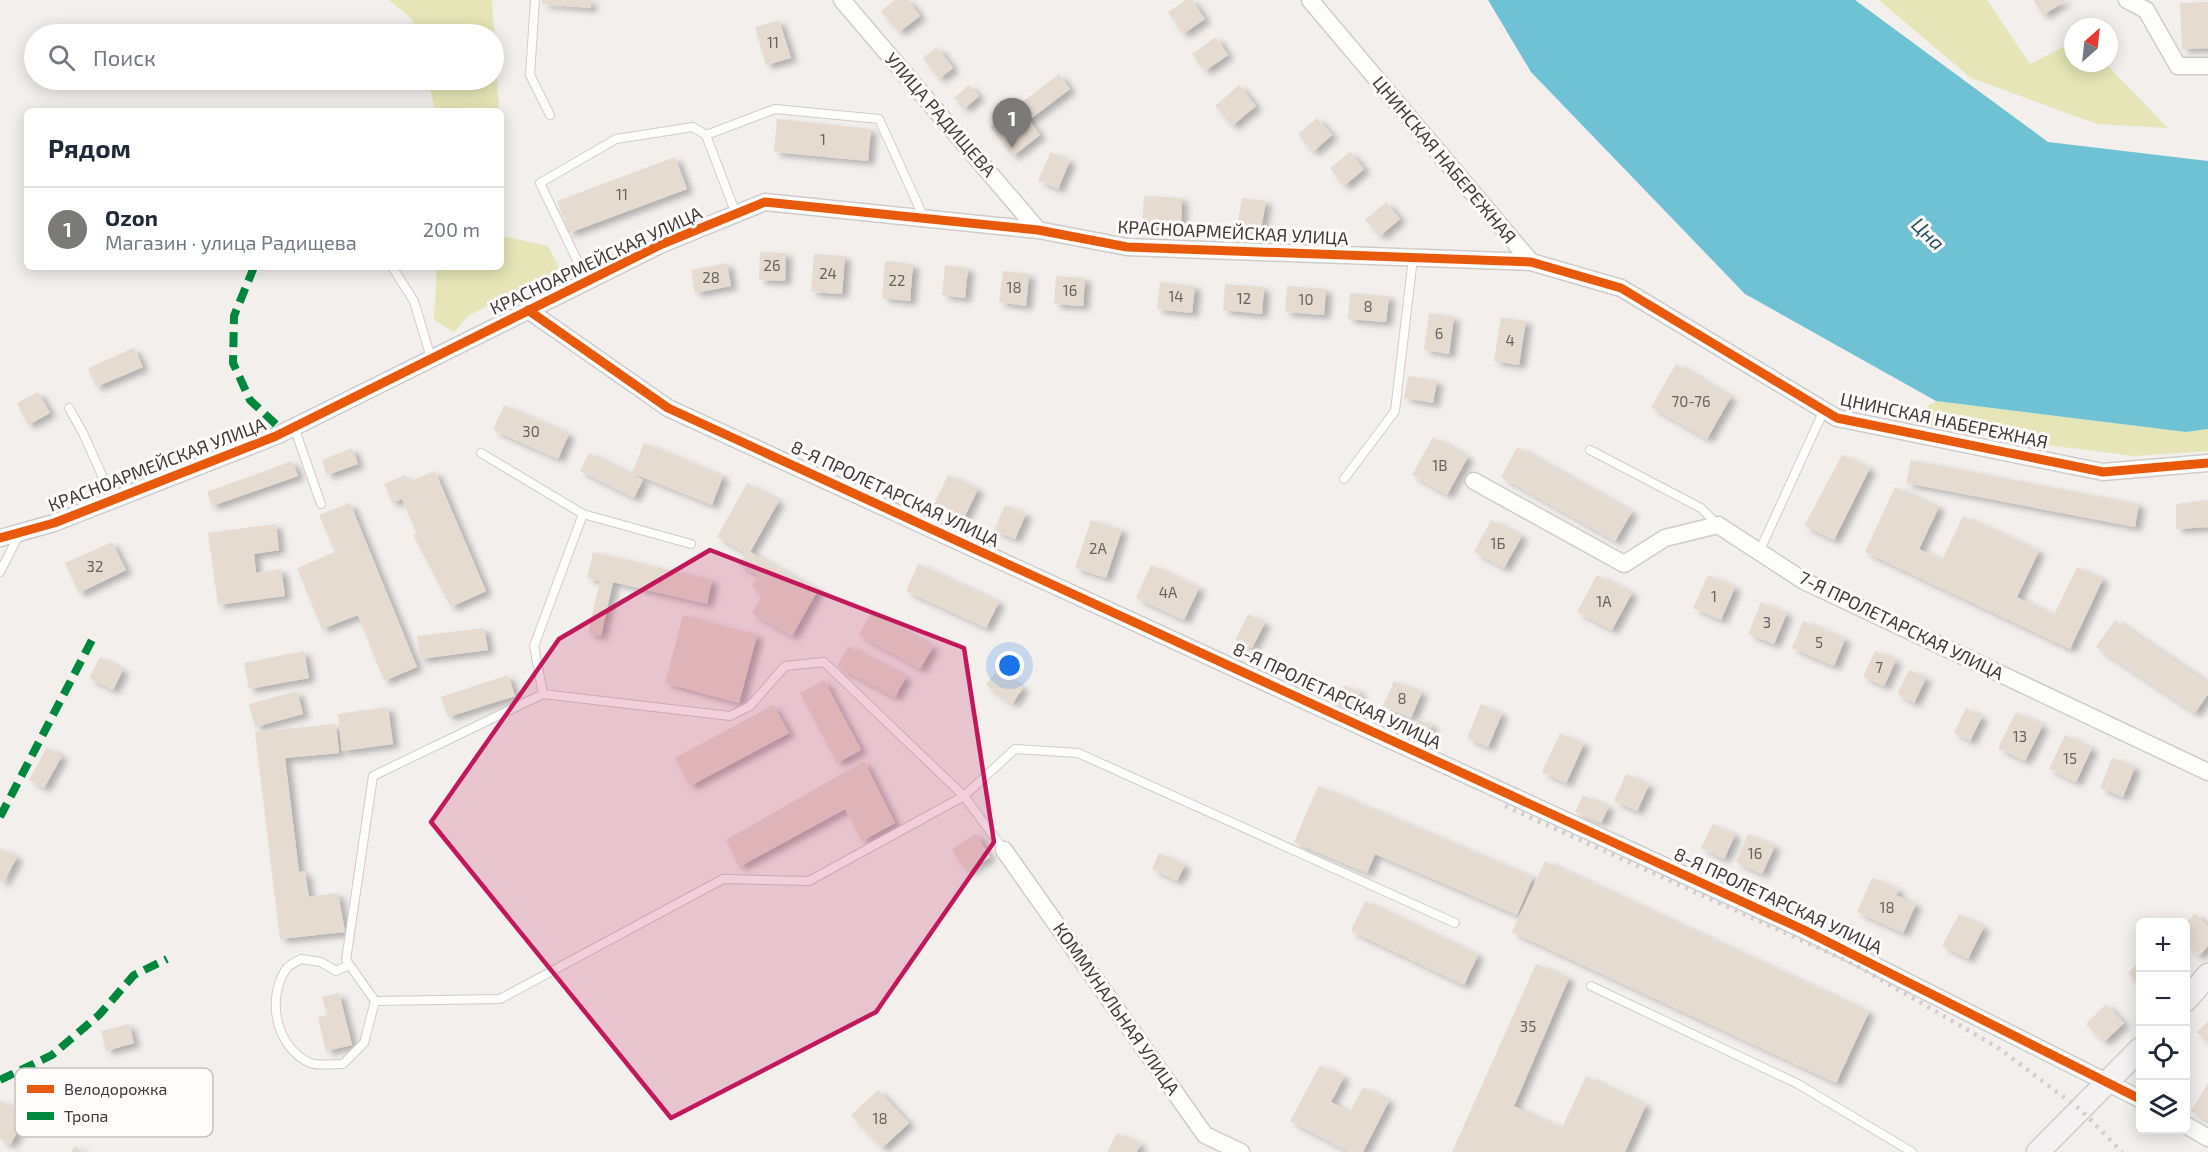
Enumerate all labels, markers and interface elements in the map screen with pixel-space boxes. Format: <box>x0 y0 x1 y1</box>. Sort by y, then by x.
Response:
north arrow <box>2064 18 2118 72</box>
search box <box>24 24 504 90</box>
house number: 11 <box>767 33 779 51</box>
icon: search <box>45 41 78 74</box>
text: Поиск <box>93 44 156 70</box>
street label: УЛИЦА РАДИЩЕВА <box>881 48 1001 182</box>
street label: ЦНИНСКАЯ НАБЕРЕЖНАЯ <box>1368 71 1521 247</box>
pin: 1 <box>992 98 1032 148</box>
house number: 1 <box>820 130 826 148</box>
text: Рядом <box>48 132 131 163</box>
house number: 11 <box>616 185 628 203</box>
street label: КРАСНОАРМЕЙСКАЯ УЛИЦА <box>486 201 706 319</box>
text: Ozon <box>105 204 158 230</box>
water label: Цна <box>1907 212 1950 255</box>
street label: КРАСНОАРМЕЙСКАЯ УЛИЦА <box>1117 215 1350 249</box>
text: 1 <box>63 217 72 241</box>
text: 200 m <box>423 217 480 241</box>
text: Магазин · улица Радищева <box>105 230 357 254</box>
house number: 26 <box>763 256 781 274</box>
house number: 24 <box>819 264 837 282</box>
house number: 28 <box>702 268 720 286</box>
house number: 22 <box>889 271 905 289</box>
house number: 18 <box>1006 278 1022 296</box>
house number: 16 <box>1063 281 1077 299</box>
house number: 14 <box>1168 287 1184 305</box>
house number: 12 <box>1237 289 1251 307</box>
house number: 10 <box>1298 290 1314 308</box>
house number: 8 <box>1363 297 1373 315</box>
house number: 6 <box>1435 324 1443 342</box>
house number: 4 <box>1505 331 1515 349</box>
street label: ЦНИНСКАЯ НАБЕРЕЖНАЯ <box>1838 387 2050 453</box>
house number: 70-76 <box>1671 392 1711 410</box>
street label: КРАСНОАРМЕЙСКАЯ УЛИЦА <box>45 412 269 516</box>
house number: 30 <box>522 422 540 440</box>
street label: 8-Я ПРОЛЕТАРСКАЯ УЛИЦА <box>788 435 1004 551</box>
house number: 1В <box>1432 456 1448 474</box>
house number: 1Б <box>1491 534 1505 552</box>
house number: 2А <box>1089 539 1108 557</box>
house number: 32 <box>87 557 103 575</box>
street label: 7-Я ПРОЛЕТАРСКАЯ УЛИЦА <box>1795 567 2007 685</box>
house number: 4А <box>1159 583 1178 601</box>
house number: 1 <box>1711 587 1717 605</box>
house number: 1А <box>1596 592 1612 610</box>
house number: 3 <box>1763 613 1771 631</box>
house number: 5 <box>1815 633 1823 651</box>
street label: 8-Я ПРОЛЕТАРСКАЯ УЛИЦА <box>1230 638 1444 754</box>
your location <box>995 651 1024 680</box>
house number: 7 <box>1875 659 1883 677</box>
house number: 8 <box>1397 690 1407 708</box>
house number: 13 <box>2013 727 2027 745</box>
house number: 15 <box>2063 749 2077 767</box>
street label: 8-Я ПРОЛЕТАРСКАЯ УЛИЦА <box>1671 842 1887 958</box>
house number: 16 <box>1748 844 1762 862</box>
house number: 18 <box>1879 898 1895 916</box>
street label: КОММУНАЛЬНАЯ УЛИЦА <box>1049 918 1185 1100</box>
map controls <box>2136 918 2190 1134</box>
button: + <box>2136 918 2190 972</box>
button: − <box>2136 972 2190 1026</box>
house number: 35 <box>1520 1017 1536 1035</box>
button: locate <box>2136 1026 2190 1080</box>
legend <box>15 1068 213 1137</box>
text: Велодорожка <box>64 1079 167 1098</box>
button: layers <box>2136 1080 2190 1134</box>
text: Тропа <box>64 1106 108 1125</box>
house number: 18 <box>872 1109 888 1127</box>

